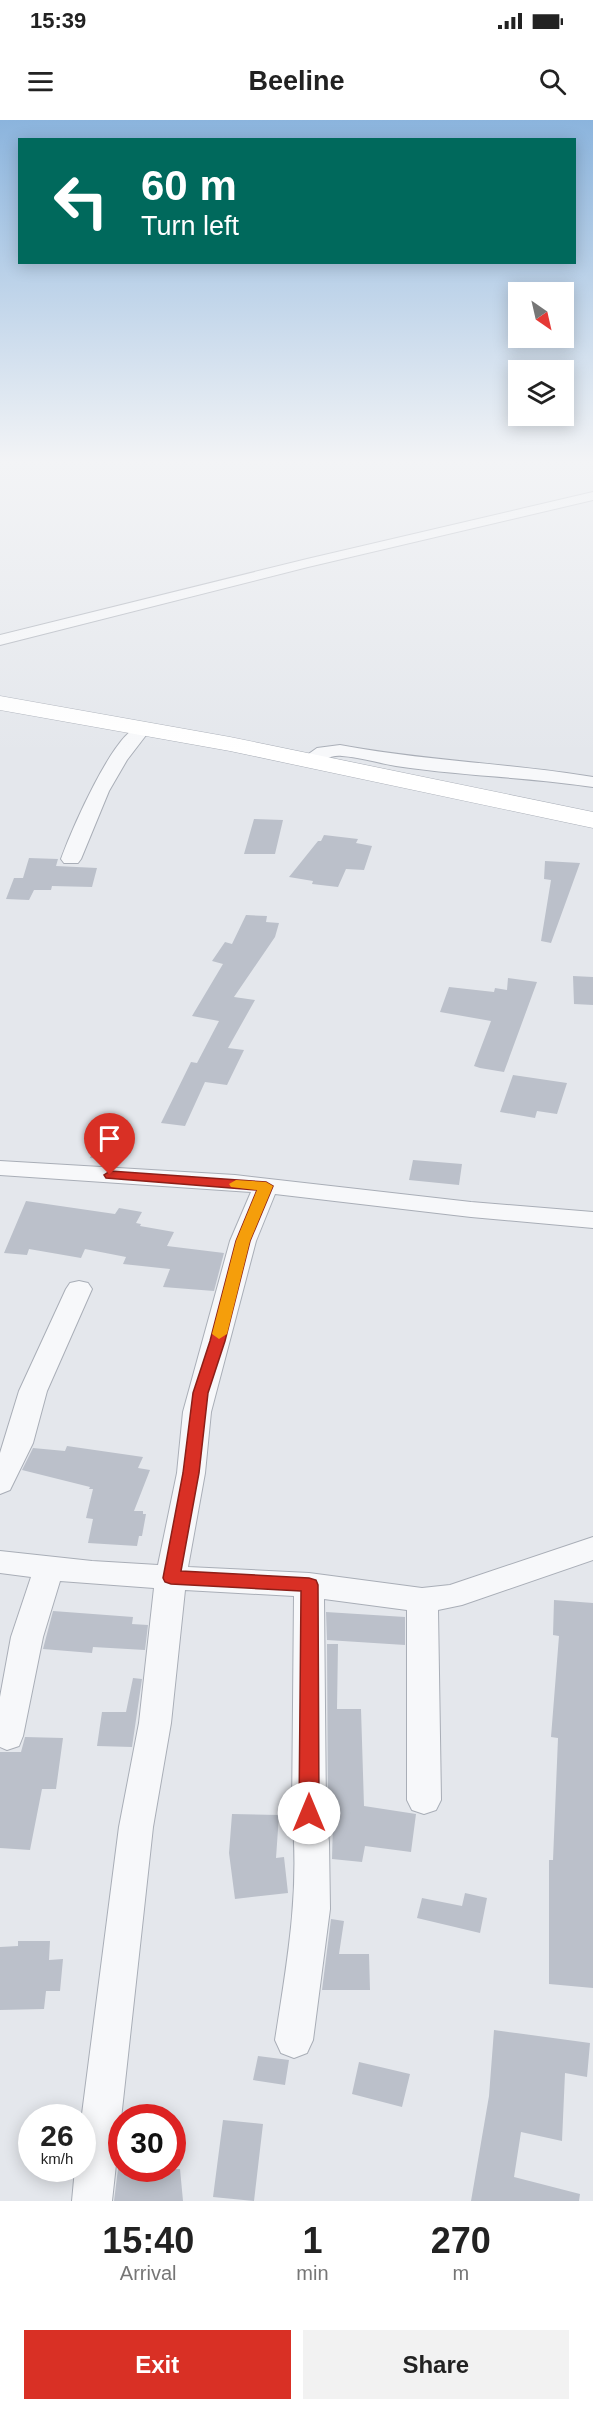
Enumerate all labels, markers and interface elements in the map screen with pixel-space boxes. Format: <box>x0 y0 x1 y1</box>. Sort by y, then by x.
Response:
text: 15:39 <box>30 8 86 33</box>
icon: menu <box>24 65 57 98</box>
icon: search <box>536 65 569 98</box>
text: Beeline <box>248 66 345 96</box>
icon: left <box>42 162 120 240</box>
text: 60 m <box>141 162 237 209</box>
text: Turn left <box>141 211 239 241</box>
north arrow <box>508 282 574 348</box>
map controls <box>508 282 574 426</box>
button: layers <box>508 360 574 426</box>
pin <box>84 1113 135 1175</box>
icon: arrive <box>93 1122 126 1155</box>
position arrow <box>277 1781 341 1845</box>
speed limit sign: 30 <box>108 2104 186 2182</box>
text: 26 <box>40 2119 74 2152</box>
text: km/h <box>41 2150 73 2167</box>
text: 15:40 <box>102 2220 194 2261</box>
text: 1 <box>302 2220 322 2261</box>
text: 270 <box>431 2220 491 2261</box>
text: Arrival <box>120 2262 177 2284</box>
text: min <box>296 2262 329 2284</box>
text: m <box>452 2262 469 2284</box>
button: Exit <box>24 2330 291 2399</box>
button: Share <box>303 2330 569 2399</box>

